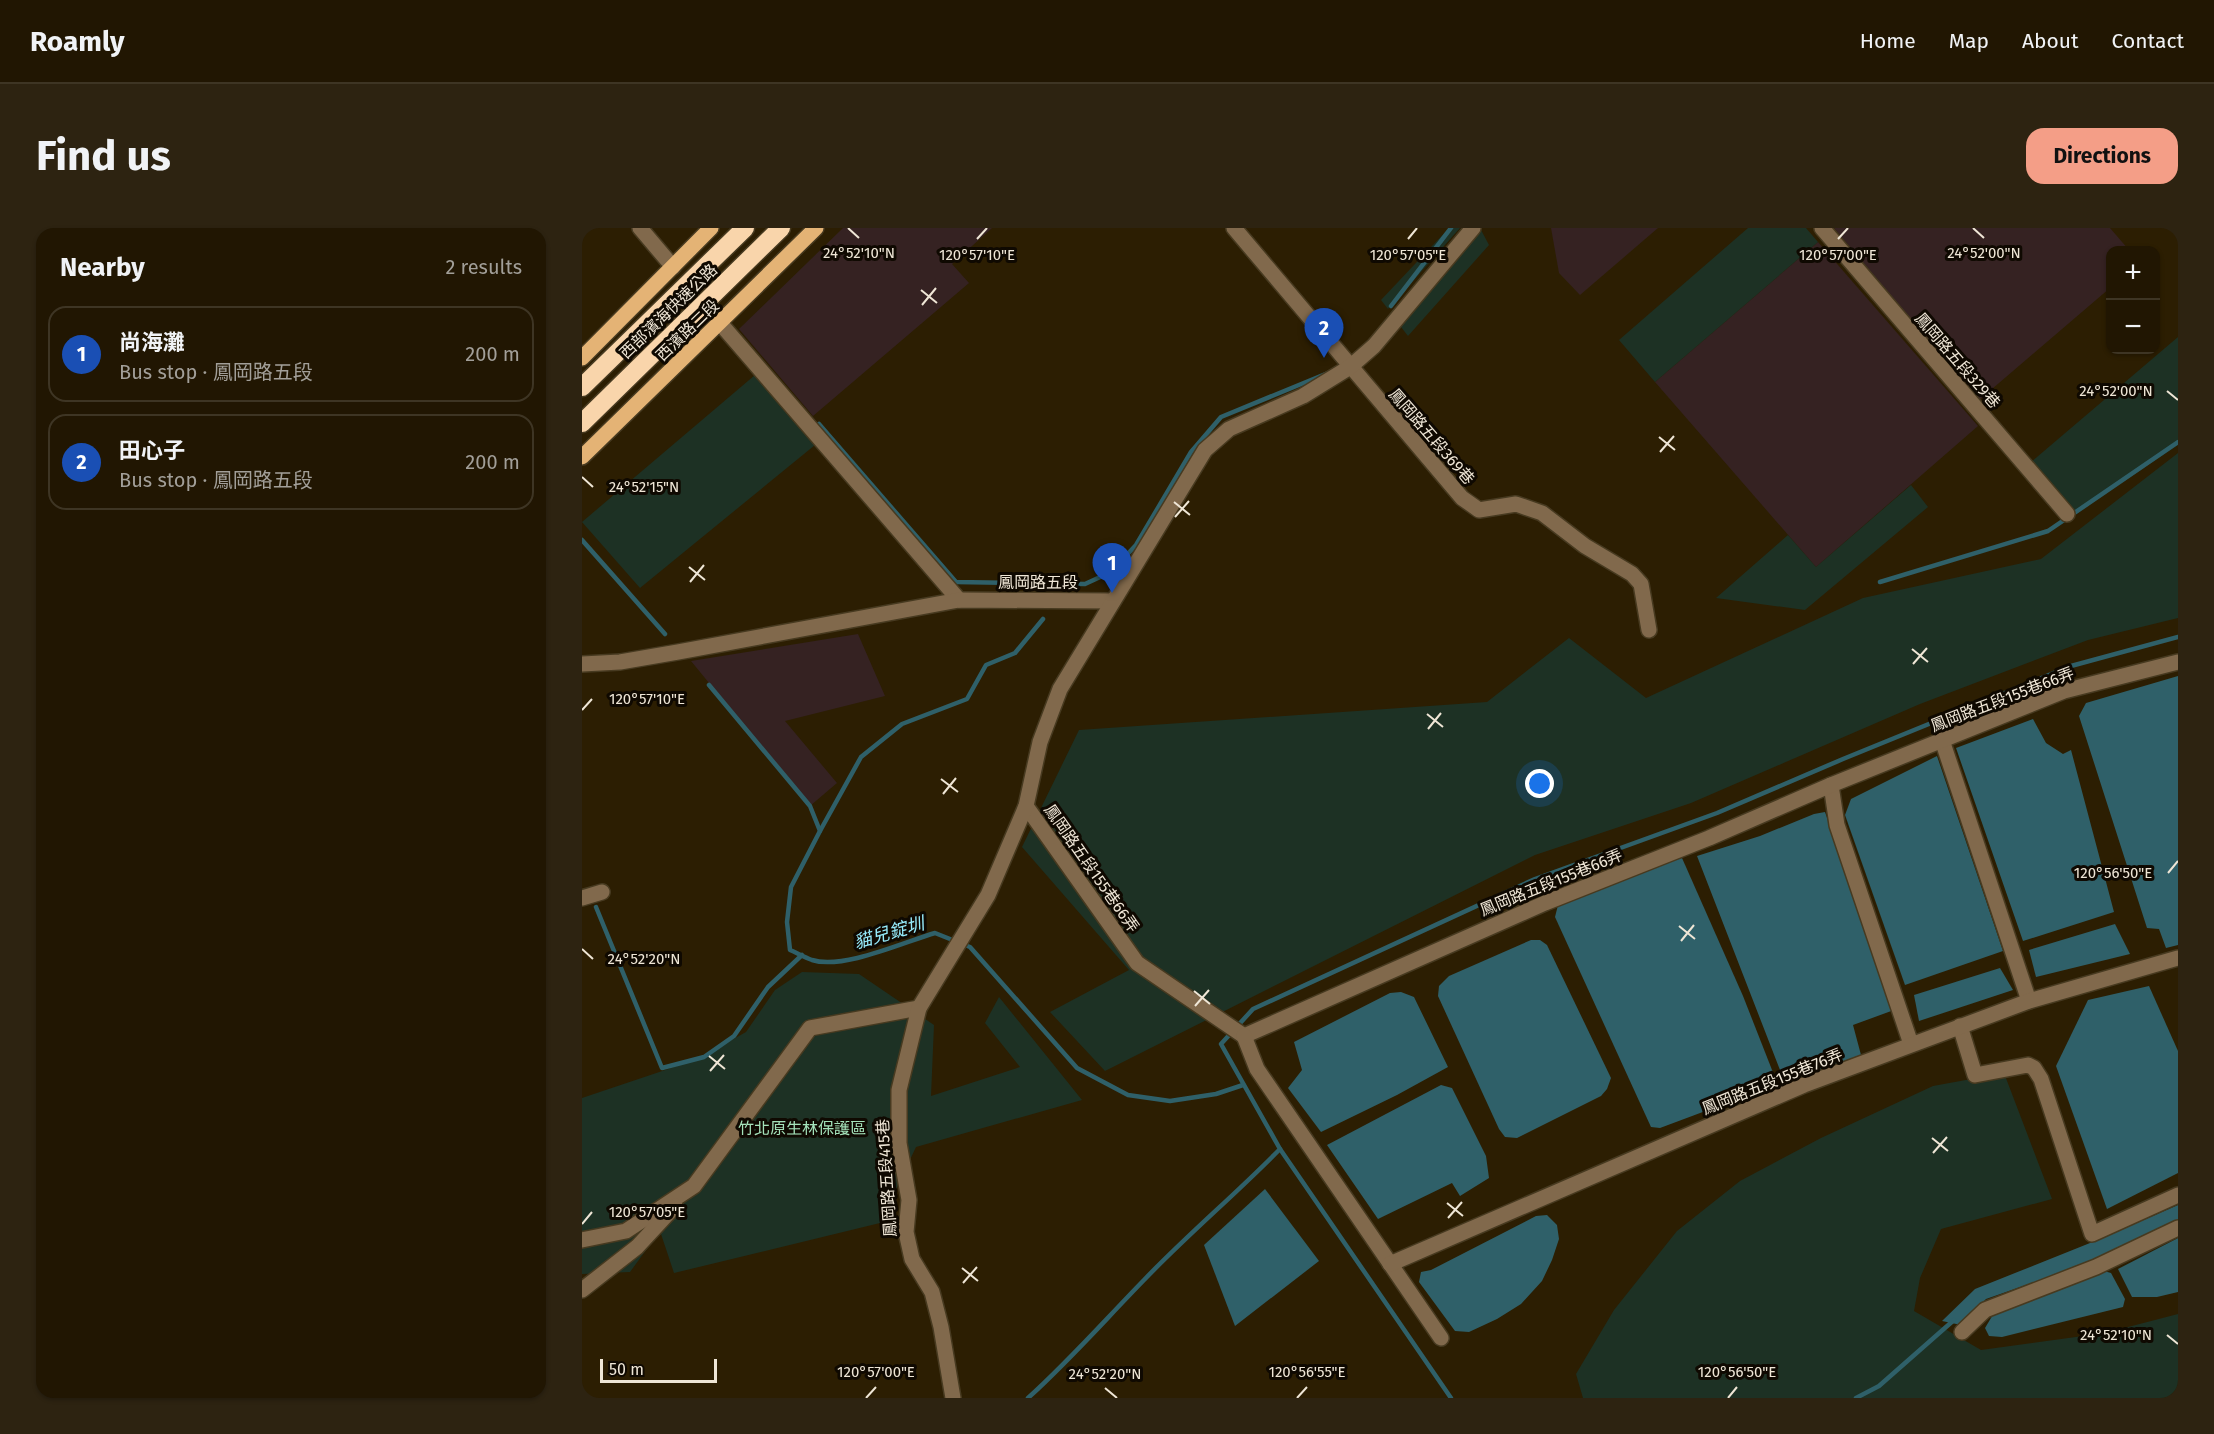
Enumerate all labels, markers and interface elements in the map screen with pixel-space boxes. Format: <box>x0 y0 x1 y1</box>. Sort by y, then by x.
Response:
text: Roamly <box>30 25 124 58</box>
text: Home <box>1860 28 1916 54</box>
text: Map <box>1949 28 1989 54</box>
text: About <box>2022 28 2079 54</box>
text: Contact <box>2112 28 2184 54</box>
button: Directions <box>2026 128 2178 184</box>
text: Find us <box>36 131 171 181</box>
text: 24°52'10"N <box>823 244 895 262</box>
text: 24°52'00"N <box>1947 244 2021 262</box>
text: 120°57'10"E <box>939 246 1015 264</box>
text: 120°57'05"E <box>1370 246 1446 264</box>
text: 120°57'00"E <box>1799 246 1877 264</box>
map controls <box>2106 246 2160 354</box>
button: + <box>2106 246 2160 300</box>
text: Nearby <box>60 252 145 283</box>
text: 2 results <box>445 255 522 279</box>
street label: 西部濱海快速公路 <box>616 260 721 363</box>
street label: 西濱路二段 <box>652 296 723 365</box>
button: − <box>2106 300 2160 354</box>
pin: 2 <box>1304 308 1344 358</box>
street label: 鳳岡路五段329巷 <box>1911 309 2004 412</box>
text: 尚海灘 <box>119 329 185 356</box>
text: 1 <box>77 342 86 366</box>
text: 200 m <box>465 342 520 366</box>
text: Bus stop · 鳳岡路五段 <box>119 360 313 384</box>
text: 24°52'00"N <box>2079 382 2153 400</box>
street label: 鳳岡路五段369巷 <box>1385 385 1478 488</box>
text: 田心子 <box>119 437 185 464</box>
text: 2 <box>76 450 87 474</box>
text: 200 m <box>465 450 520 474</box>
text: Bus stop · 鳳岡路五段 <box>119 468 313 492</box>
text: 24°52'15"N <box>609 478 679 496</box>
pin: 1 <box>1092 544 1132 593</box>
street label: 鳳岡路五段 <box>998 573 1078 592</box>
street label: 鳳岡路五段155巷66弄 <box>1928 663 2077 736</box>
text: 120°57'10"E <box>609 690 685 708</box>
your location <box>1525 769 1554 798</box>
street label: 鳳岡路五段155巷66弄 <box>1040 801 1143 936</box>
street label: 鳳岡路五段155巷66弄 <box>1477 845 1625 920</box>
text: 120°56'50"E <box>2074 864 2152 882</box>
water label: 貓兒錠圳 <box>851 912 930 953</box>
text: 24°52'20"N <box>608 950 680 968</box>
street label: 鳳岡路五段155巷76弄 <box>1699 1045 1845 1118</box>
street label: 鳳岡路五段415巷 <box>873 1118 900 1238</box>
park label: 竹北原生林保護區 <box>738 1119 866 1138</box>
text: 120°57'05"E <box>609 1203 685 1221</box>
text: 24°52'10"N <box>2080 1326 2152 1344</box>
scale bar <box>600 1356 717 1384</box>
text: 50 m <box>609 1360 644 1379</box>
text: 120°57'00"E <box>837 1363 915 1381</box>
text: 120°56'55"E <box>1268 1363 1346 1381</box>
text: 120°56'50"E <box>1698 1363 1776 1381</box>
text: 24°52'20"N <box>1069 1365 1141 1383</box>

